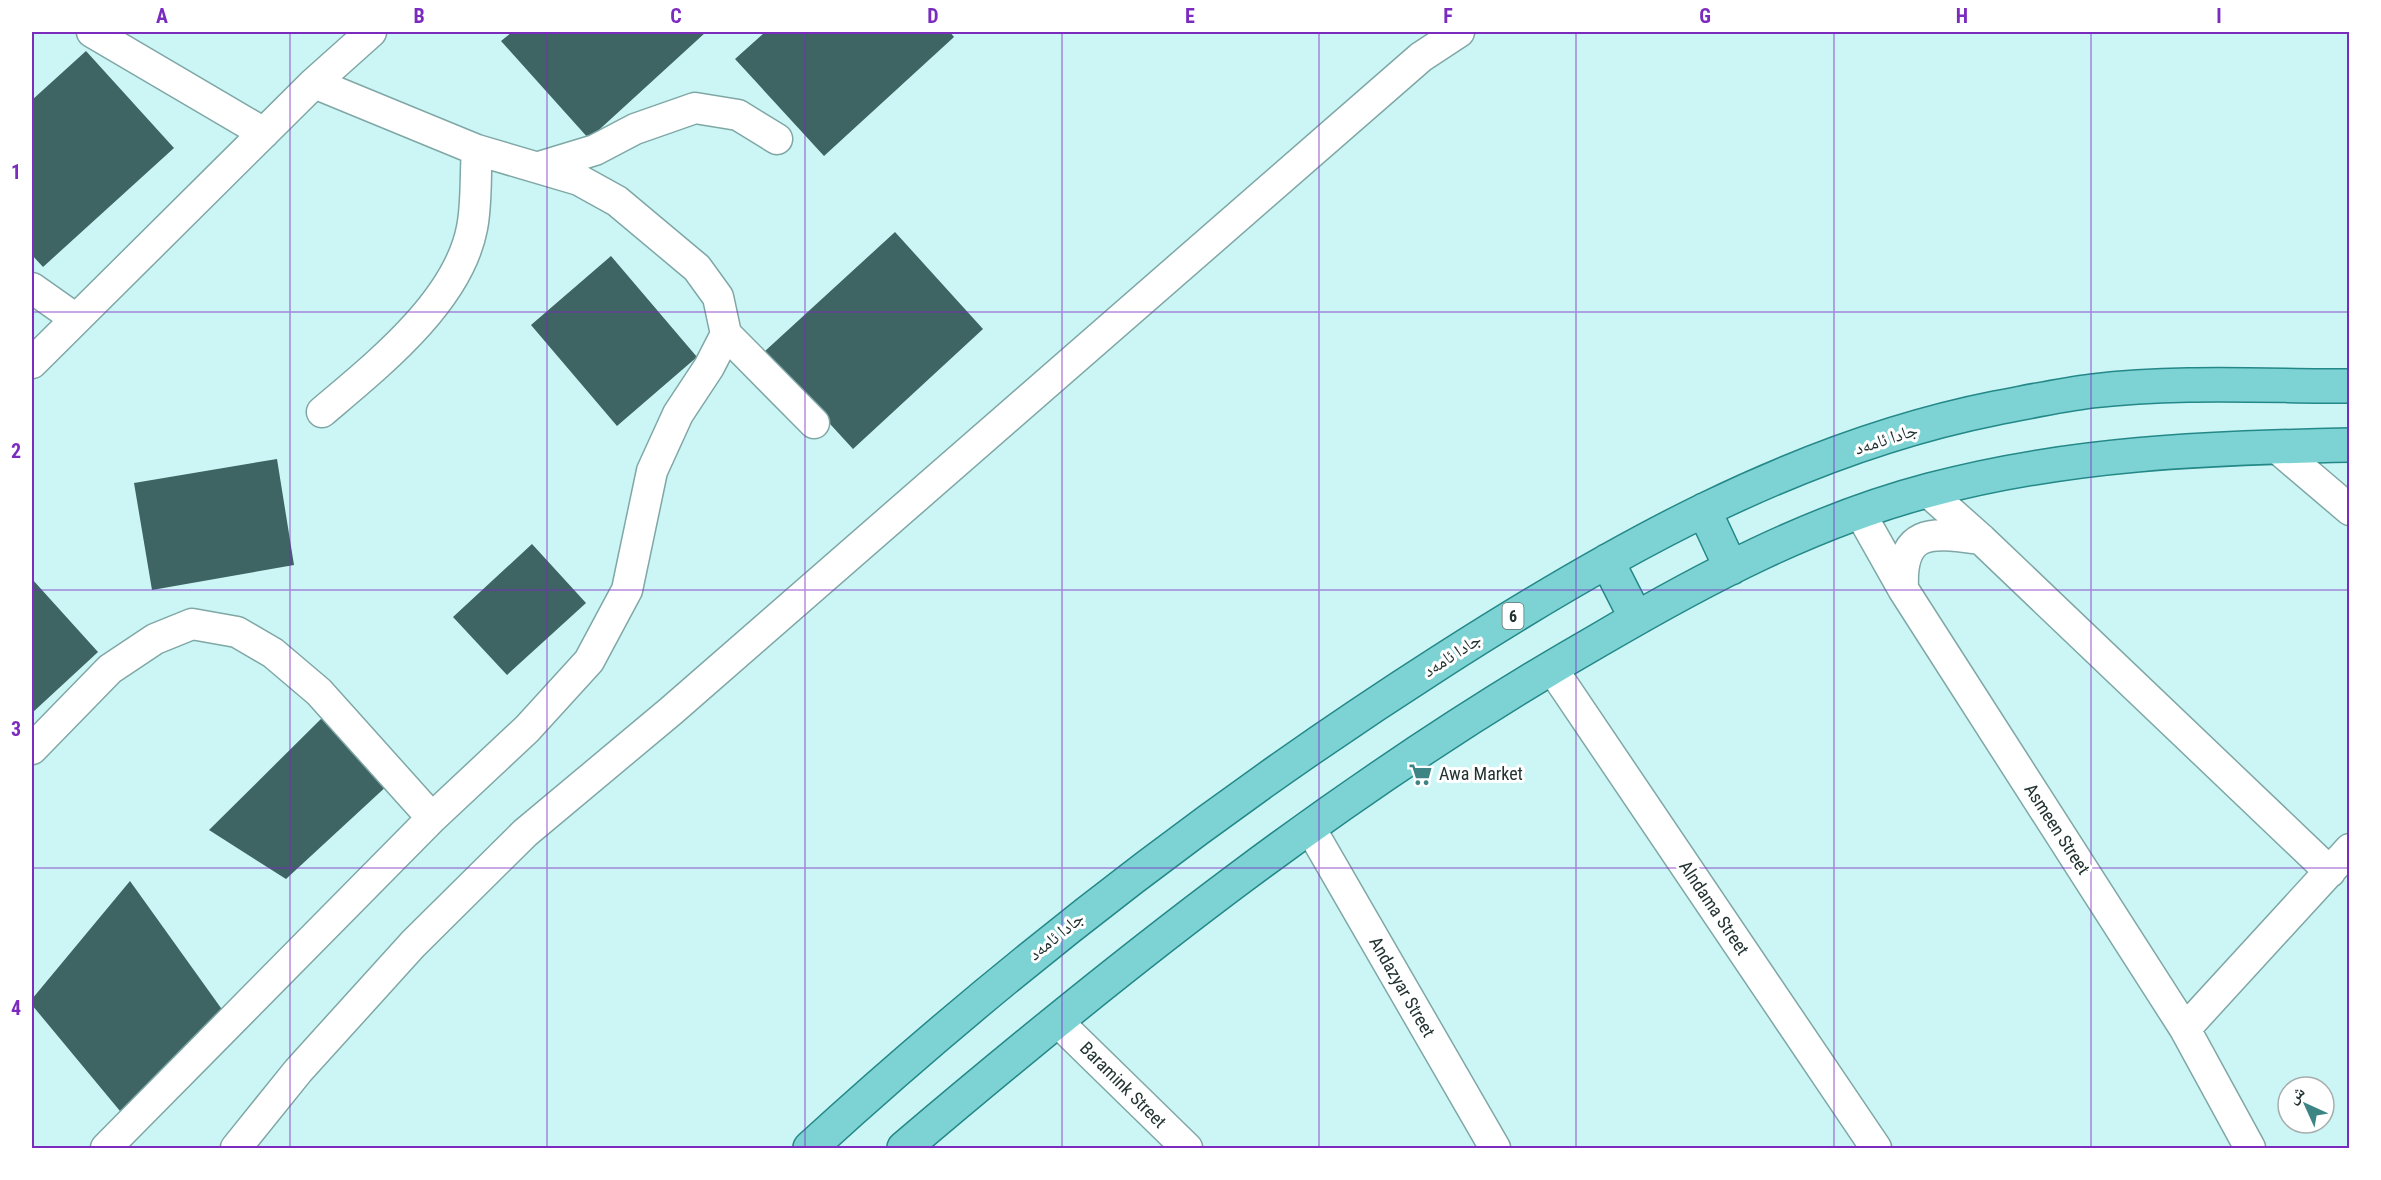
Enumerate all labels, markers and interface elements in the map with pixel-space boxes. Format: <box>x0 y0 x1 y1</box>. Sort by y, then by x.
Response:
text: A <box>156 4 168 28</box>
text: B <box>413 4 425 28</box>
text: C <box>670 4 682 28</box>
text: D <box>927 4 939 28</box>
text: E <box>1185 4 1195 28</box>
text: F <box>1443 4 1453 28</box>
text: G <box>1699 4 1711 28</box>
text: H <box>1956 4 1968 28</box>
text: I <box>2216 4 2222 28</box>
text: 1 <box>11 160 21 184</box>
street label: جادا ئامەد <box>1852 418 1920 459</box>
text: 2 <box>11 439 21 463</box>
road number: 6 <box>1502 603 1524 629</box>
street label: جادا ئامەد <box>1419 628 1485 681</box>
text: 3 <box>11 717 21 741</box>
supermarket icon: Awa Market <box>1408 761 1434 787</box>
place label: Awa Market <box>1439 763 1523 784</box>
street label: Asmeen Street <box>2020 779 2095 878</box>
street label: Alndama Street <box>1675 857 1754 959</box>
street label: جادا ئامەد <box>1024 907 1088 964</box>
street label: Andazyar Street <box>1365 933 1440 1041</box>
text: 4 <box>11 996 21 1020</box>
street label: Baramink Street <box>1076 1037 1171 1132</box>
north arrow <box>2276 1075 2336 1135</box>
text: ش <box>2283 1082 2308 1107</box>

